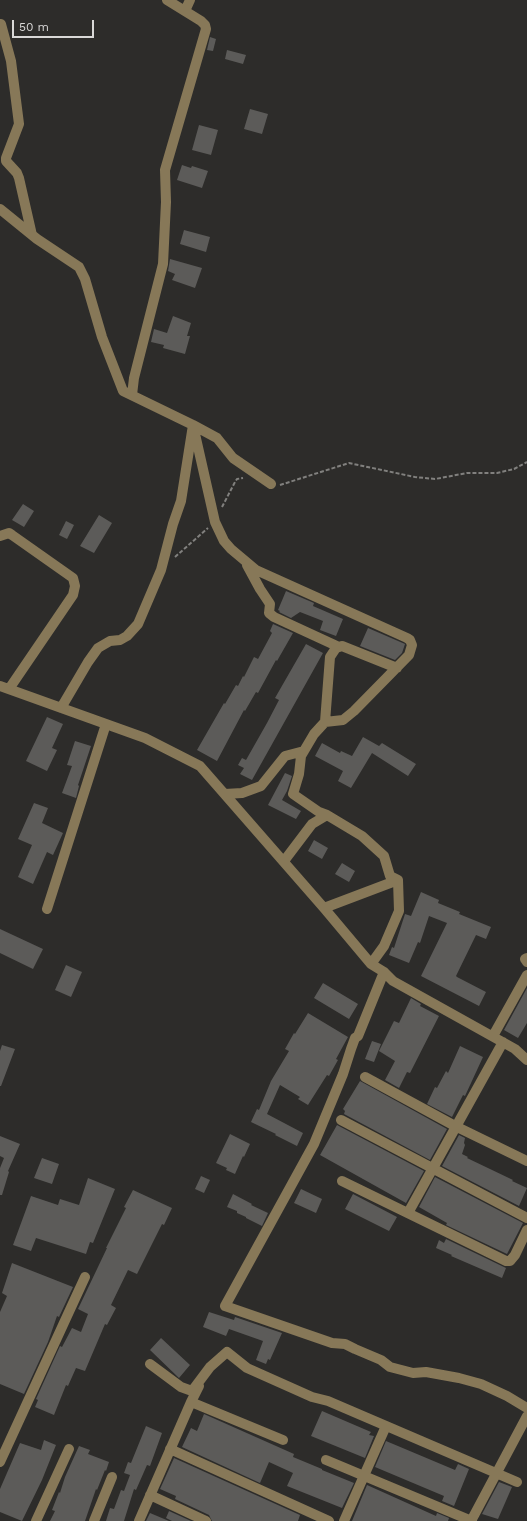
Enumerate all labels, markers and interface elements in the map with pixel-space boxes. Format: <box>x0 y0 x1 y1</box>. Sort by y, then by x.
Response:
scale bar <box>14 12 96 38</box>
text: 50 m <box>19 20 49 34</box>

